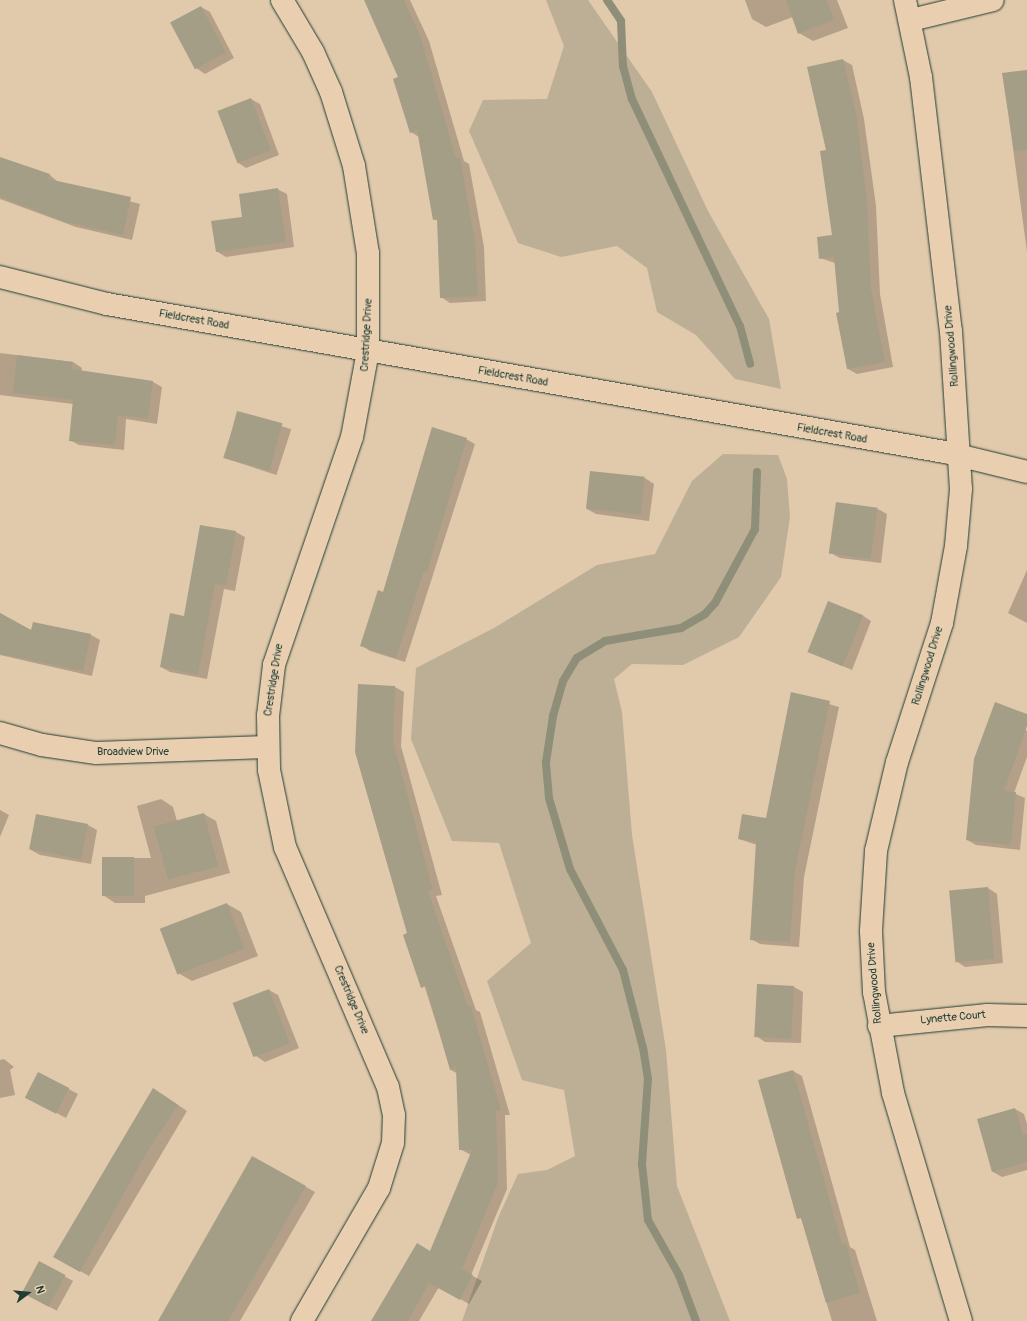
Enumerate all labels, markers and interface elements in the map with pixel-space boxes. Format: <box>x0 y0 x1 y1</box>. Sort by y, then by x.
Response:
street label: Crestridge Drive <box>358 298 376 372</box>
street label: Rollingwood Drive <box>942 305 962 387</box>
street label: Fieldcrest Road <box>158 307 230 333</box>
street label: Fieldcrest Road <box>477 364 549 390</box>
street label: Fieldcrest Road <box>796 421 868 447</box>
street label: Rollingwood Drive <box>910 625 946 707</box>
street label: Crestridge Drive <box>262 643 286 717</box>
street label: Broadview Drive <box>97 745 169 759</box>
street label: Rollingwood Drive <box>865 942 885 1024</box>
street label: Crestridge Drive <box>331 964 371 1036</box>
street label: Lynette Court <box>920 1009 986 1027</box>
north arrow <box>8 1273 48 1313</box>
text: N <box>33 1284 47 1295</box>

